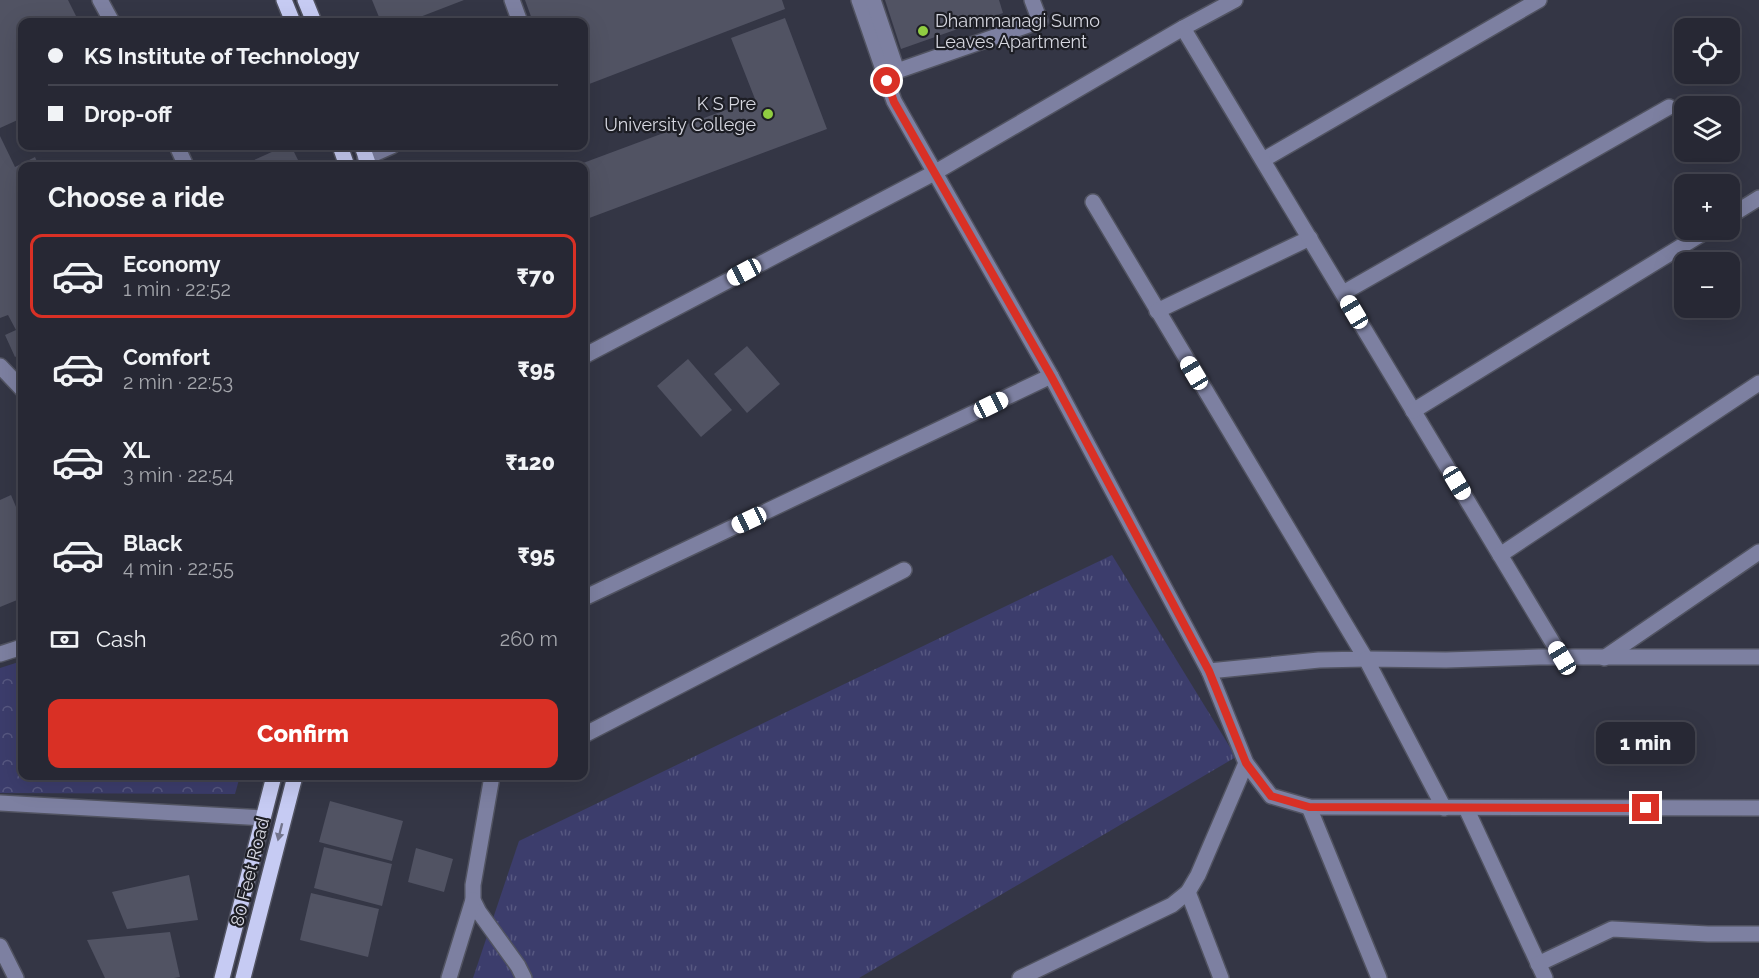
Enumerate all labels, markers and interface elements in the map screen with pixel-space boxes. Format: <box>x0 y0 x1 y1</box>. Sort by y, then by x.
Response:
place label: Dhammanagi Sumo Leaves Apartment <box>935 10 1100 52</box>
map controls <box>1674 18 1740 318</box>
button: locate <box>1674 18 1740 84</box>
marker: Dhammanagi Sumo Leaves Apartment <box>916 24 930 38</box>
text: KS Institute of Technology <box>84 43 360 69</box>
route start <box>873 67 900 94</box>
place label: K S Pre University College <box>604 93 756 135</box>
button: layers <box>1674 96 1740 162</box>
text: Drop-off <box>84 101 172 127</box>
marker: K S Pre University College <box>761 107 775 121</box>
button: + <box>1674 174 1740 240</box>
text: Choose a ride <box>48 182 224 213</box>
icon: car <box>51 249 105 303</box>
text: Economy <box>123 251 221 277</box>
button: − <box>1674 252 1740 318</box>
car <box>724 256 764 288</box>
text: ₹70 <box>517 263 555 289</box>
text: 1 min · 22:52 <box>123 277 231 301</box>
car <box>1337 292 1371 332</box>
icon: car <box>51 342 105 396</box>
text: Comfort <box>123 344 210 370</box>
car <box>1177 353 1211 393</box>
text: ₹95 <box>518 356 555 382</box>
text: 2 min · 22:53 <box>123 370 233 394</box>
car <box>971 389 1011 421</box>
icon: car <box>51 435 105 489</box>
text: XL <box>123 437 150 463</box>
text: ₹120 <box>505 449 555 475</box>
text: 3 min · 22:54 <box>123 463 234 487</box>
car <box>1440 463 1474 503</box>
car <box>729 504 769 536</box>
icon: car <box>51 528 105 582</box>
text: Black <box>123 530 182 556</box>
text: ₹95 <box>518 542 555 568</box>
text: 4 min · 22:55 <box>123 556 234 580</box>
icon: cash <box>48 623 81 656</box>
text: Cash <box>96 626 147 652</box>
text: 260 m <box>500 627 558 651</box>
car <box>1545 638 1579 678</box>
button: Confirm <box>48 699 558 768</box>
callout: 1 min <box>1596 721 1696 763</box>
text: 1 min <box>1620 731 1671 755</box>
route end <box>1632 794 1659 821</box>
street label: 80 Feet Road <box>226 815 273 928</box>
one-way arrow <box>275 823 285 841</box>

